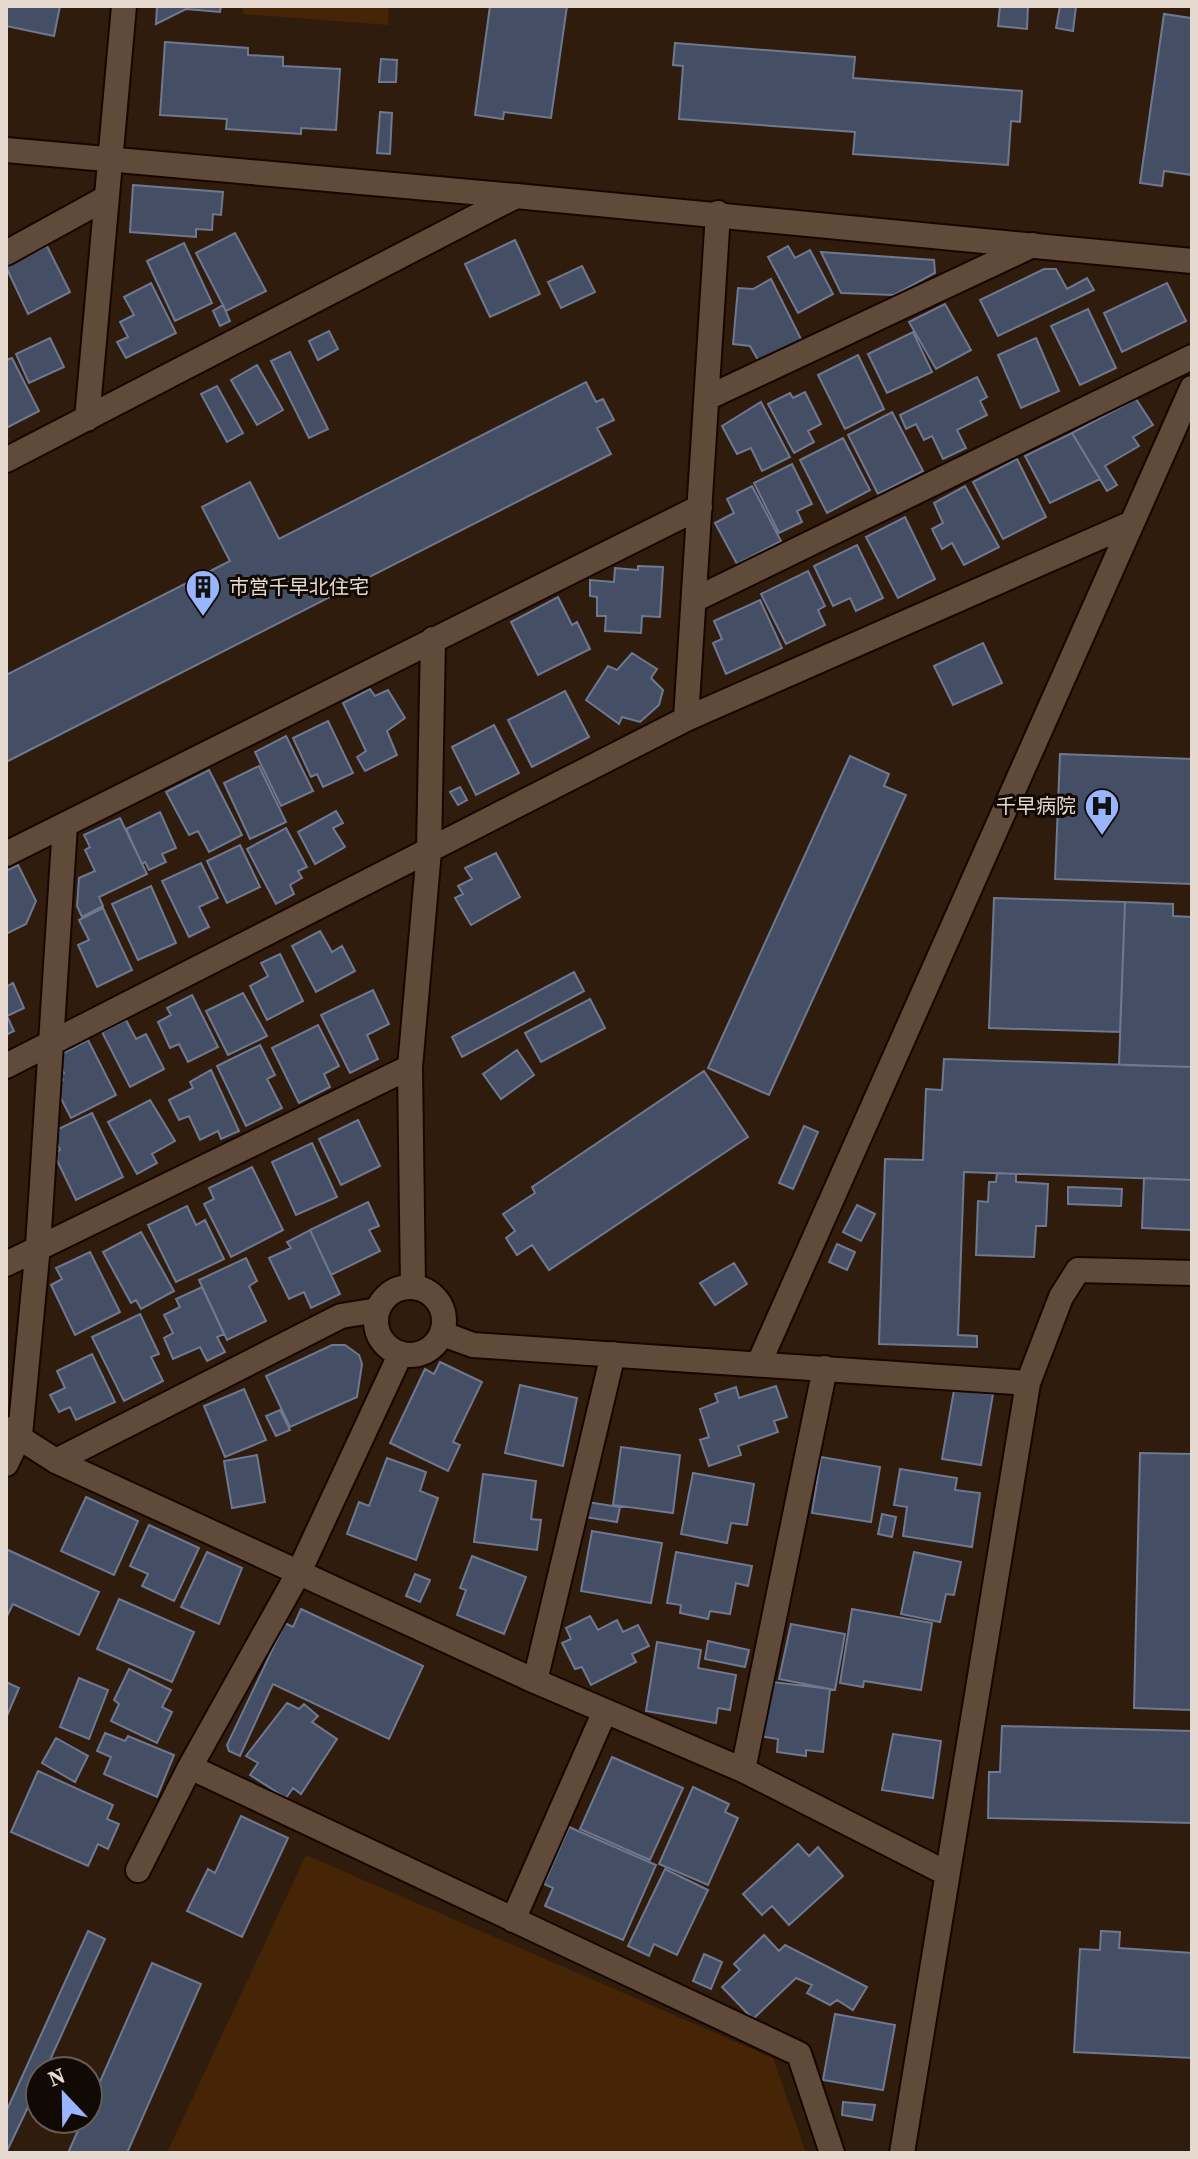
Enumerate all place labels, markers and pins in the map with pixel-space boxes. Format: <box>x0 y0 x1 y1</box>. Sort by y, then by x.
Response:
building icon: 市営千早北住宅 <box>184 568 222 618</box>
place label: 市営千早北住宅 <box>229 573 369 601</box>
hospital icon: 千早病院 <box>1083 787 1121 837</box>
place label: 千早病院 <box>996 792 1076 820</box>

